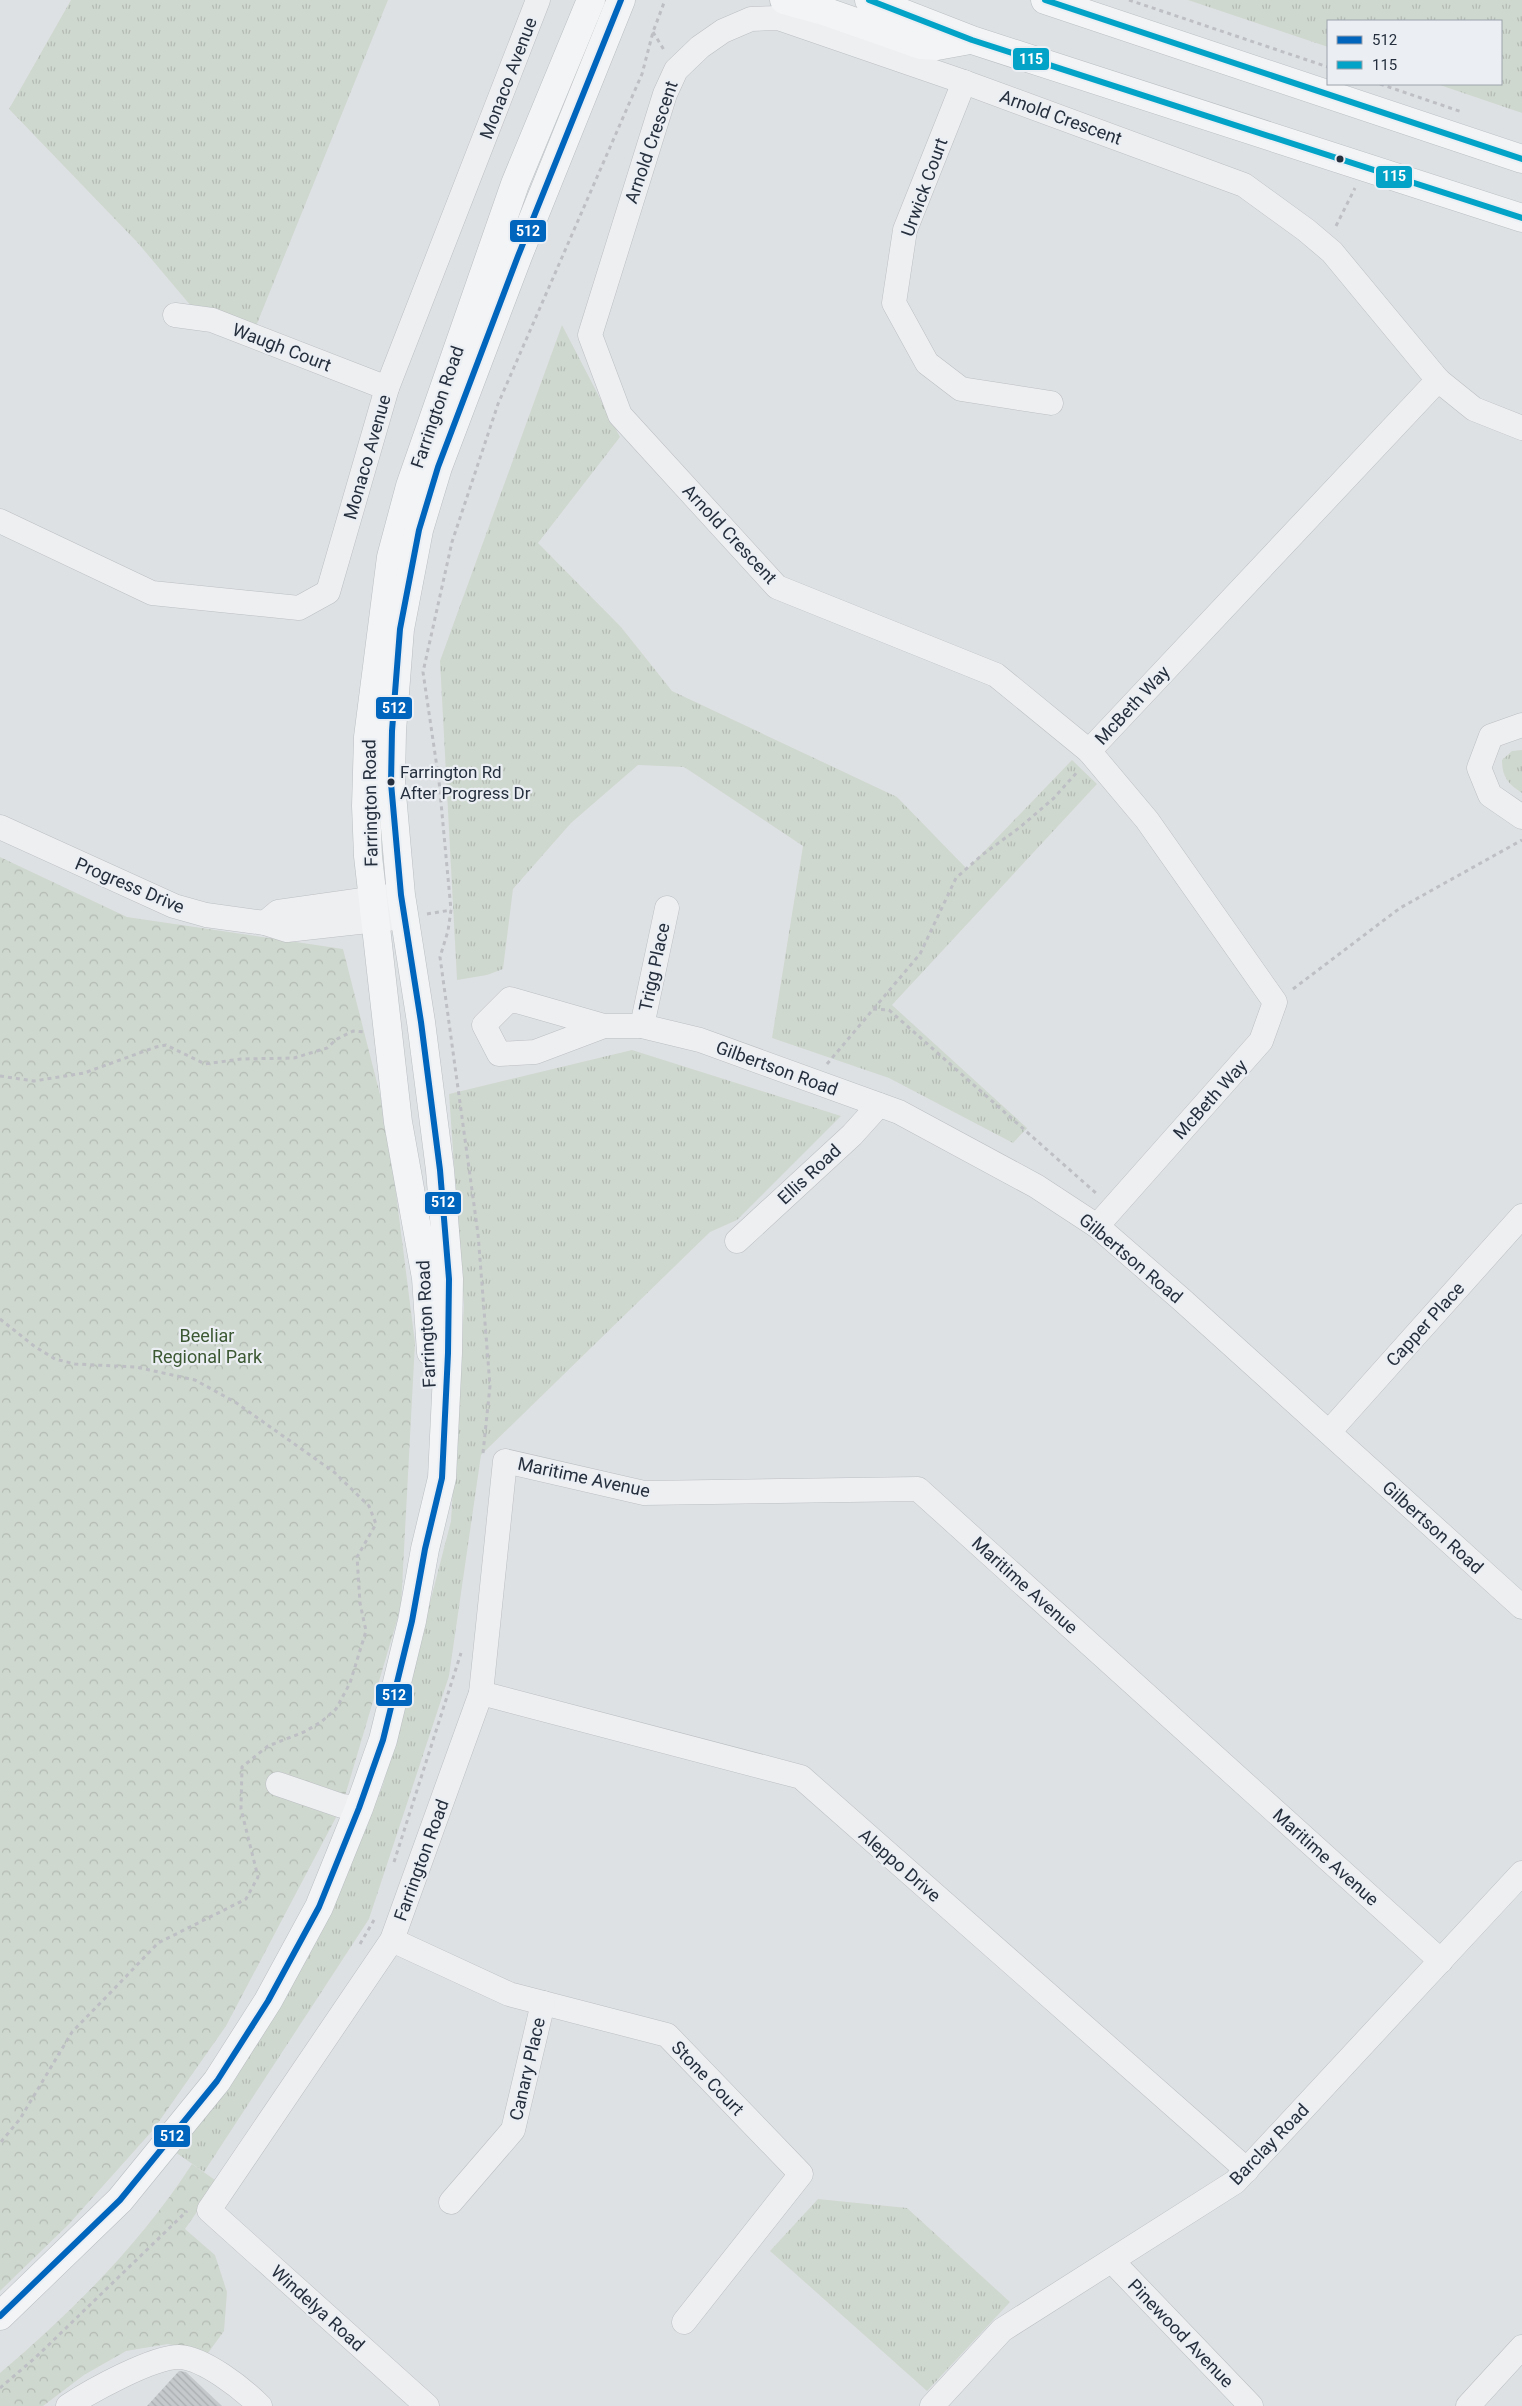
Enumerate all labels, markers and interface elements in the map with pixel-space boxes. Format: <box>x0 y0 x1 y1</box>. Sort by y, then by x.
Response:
street label: Monaco Avenue <box>475 14 541 142</box>
legend <box>1327 20 1502 85</box>
text: 512 <box>1372 31 1397 49</box>
line badge: 115 <box>1012 47 1050 71</box>
text: 115 <box>1019 51 1043 67</box>
text: 115 <box>1372 56 1397 74</box>
street label: Arnold Crescent <box>620 78 682 206</box>
street label: Arnold Crescent <box>997 85 1125 149</box>
street label: Urwick Court <box>896 135 952 239</box>
unlabelled marker <box>1335 154 1345 164</box>
line badge: 115 <box>1375 165 1413 189</box>
text: 115 <box>1382 168 1406 184</box>
line badge: 512 <box>509 219 547 243</box>
text: 512 <box>516 223 540 239</box>
street label: Waugh Court <box>230 319 335 376</box>
street label: Farrington Road <box>406 343 468 471</box>
street label: Monaco Avenue <box>339 392 395 522</box>
street label: Arnold Crescent <box>679 480 782 588</box>
street label: McBeth Way <box>1090 661 1174 749</box>
line badge: 512 <box>375 696 413 720</box>
text: 512 <box>382 700 406 716</box>
street label: Farrington Road <box>358 739 382 867</box>
place label: Farrington Rd After Progress Dr <box>400 762 531 803</box>
marker: Farrington Rd After Progress Dr <box>386 777 396 787</box>
street label: Progress Drive <box>72 853 188 917</box>
street label: Trigg Place <box>634 921 674 1013</box>
street label: Gilbertson Road <box>713 1036 841 1100</box>
street label: McBeth Way <box>1169 1054 1252 1143</box>
street label: Ellis Road <box>773 1140 845 1208</box>
line badge: 512 <box>424 1191 462 1215</box>
text: 512 <box>431 1194 455 1210</box>
street label: Gilbertson Road <box>1075 1209 1187 1307</box>
street label: Farrington Road <box>412 1260 440 1388</box>
street label: Capper Place <box>1382 1277 1468 1371</box>
park label: Beeliar Regional Park <box>152 1325 263 1367</box>
street label: Maritime Avenue <box>516 1453 652 1501</box>
street label: Gilbertson Road <box>1378 1476 1488 1578</box>
street label: Maritime Avenue <box>968 1532 1082 1638</box>
line badge: 512 <box>375 1683 413 1707</box>
text: 512 <box>382 1687 406 1703</box>
street label: Farrington Road <box>389 1796 453 1924</box>
street label: Maritime Avenue <box>1269 1804 1383 1910</box>
street label: Aleppo Drive <box>855 1824 945 1906</box>
street label: Canary Place <box>505 2015 549 2123</box>
street label: Stone Court <box>667 2037 749 2120</box>
street label: Barclay Road <box>1225 2099 1313 2189</box>
line badge: 512 <box>153 2124 191 2148</box>
text: 512 <box>160 2128 184 2144</box>
street label: Windelya Road <box>267 2261 369 2355</box>
street label: Pinewood Avenue <box>1124 2274 1238 2392</box>

